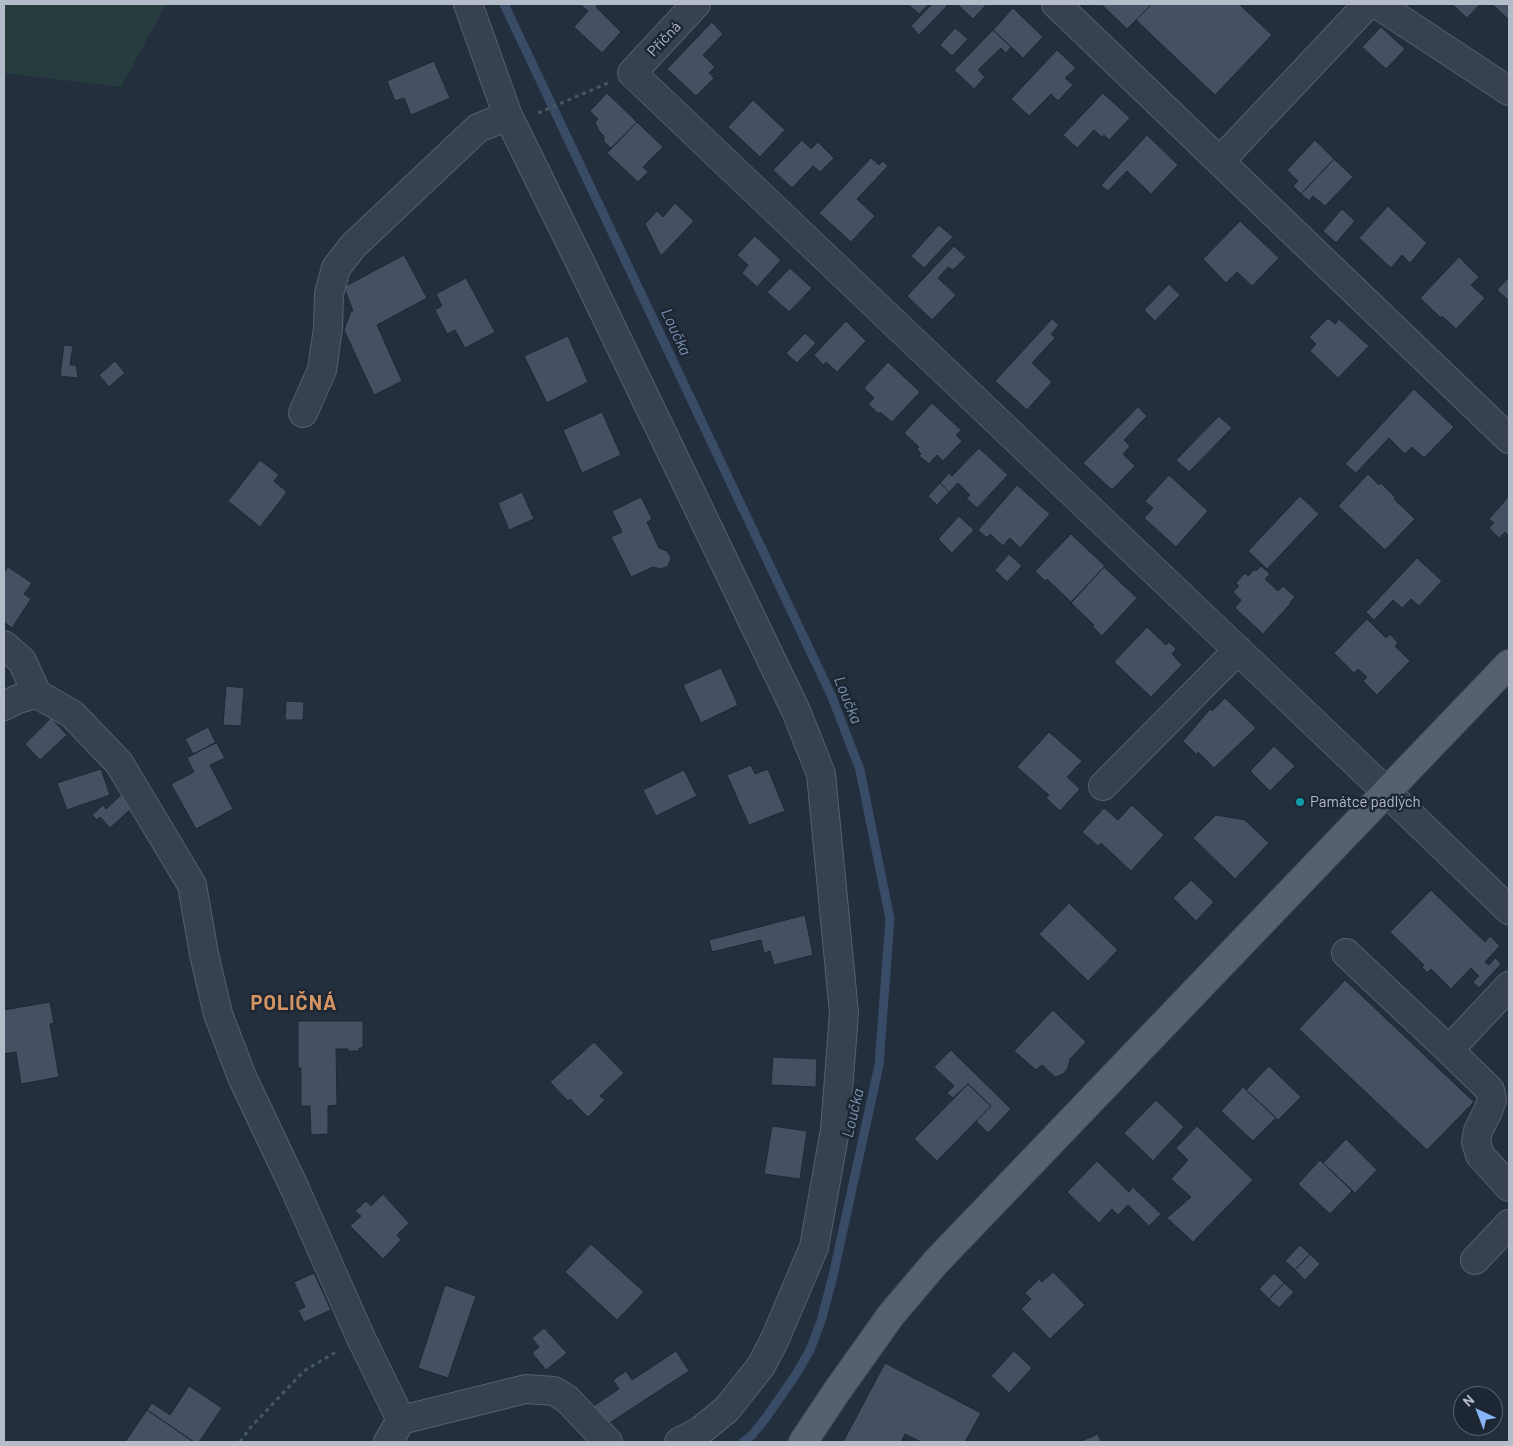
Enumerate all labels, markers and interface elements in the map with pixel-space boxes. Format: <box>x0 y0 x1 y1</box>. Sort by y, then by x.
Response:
street label: Příčná <box>643 18 685 60</box>
water label: Loučka <box>657 305 695 359</box>
water label: Loučka <box>830 673 866 727</box>
place label: Památce padlých <box>1310 793 1421 811</box>
marker: Památce padlých <box>1294 796 1306 808</box>
district label: POLIČNÁ <box>250 991 338 1015</box>
water label: Loučka <box>838 1087 868 1139</box>
north arrow <box>1453 1386 1503 1436</box>
text: N <box>1459 1391 1477 1410</box>

